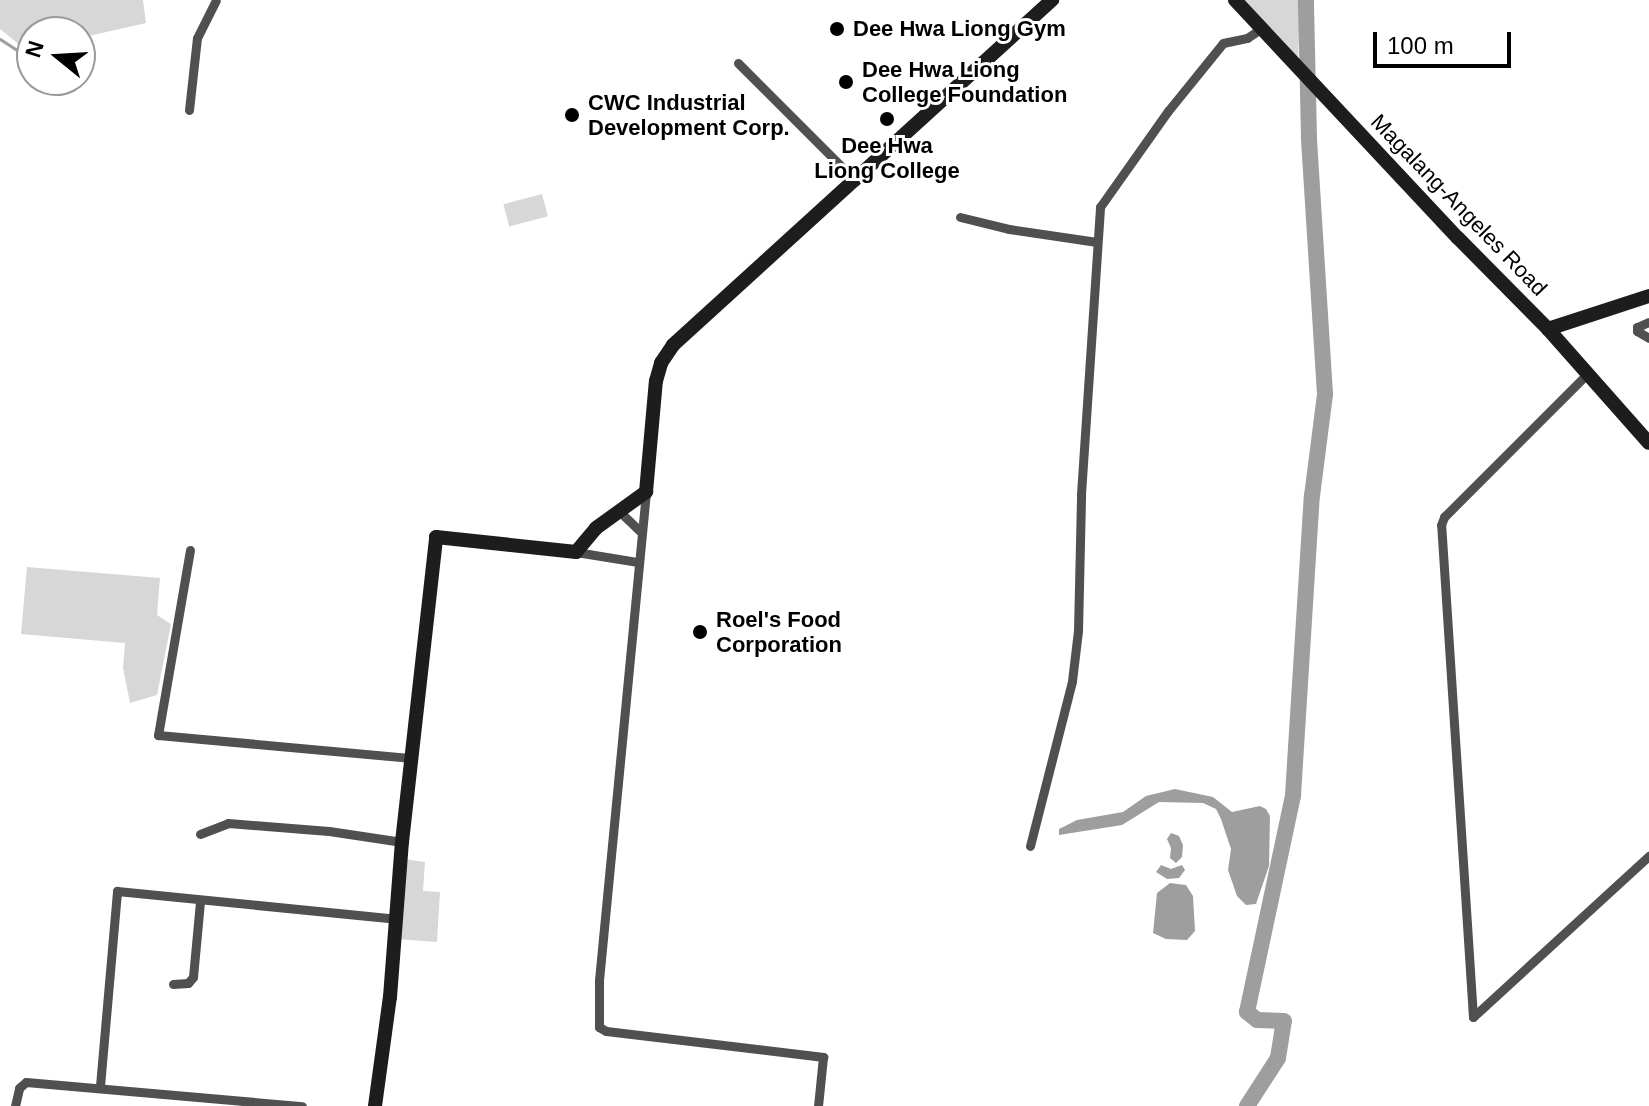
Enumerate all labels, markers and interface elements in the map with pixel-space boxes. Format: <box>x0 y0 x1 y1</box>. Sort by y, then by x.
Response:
north arrow <box>16 16 96 96</box>
place label: Dee Hwa Liong Gym <box>853 16 1066 42</box>
scale bar <box>1377 16 1515 66</box>
marker: Dee Hwa Liong Gym <box>828 20 846 38</box>
text: 100 m <box>1387 32 1454 59</box>
text: N <box>20 38 49 60</box>
place label: Dee Hwa Liong College Foundation <box>862 56 1067 108</box>
marker: Dee Hwa Liong College Foundation <box>837 73 855 91</box>
place label: CWC Industrial Development Corp. <box>588 89 790 140</box>
marker: CWC Industrial Development Corp. <box>563 106 581 124</box>
street label: Magalang-Angeles Road <box>1365 109 1553 301</box>
marker: Dee Hwa Liong College <box>878 110 896 128</box>
place label: Dee Hwa Liong College <box>814 132 960 184</box>
place label: Roel's Food Corporation <box>716 606 842 658</box>
marker: Roel's Food Corporation <box>691 623 709 641</box>

